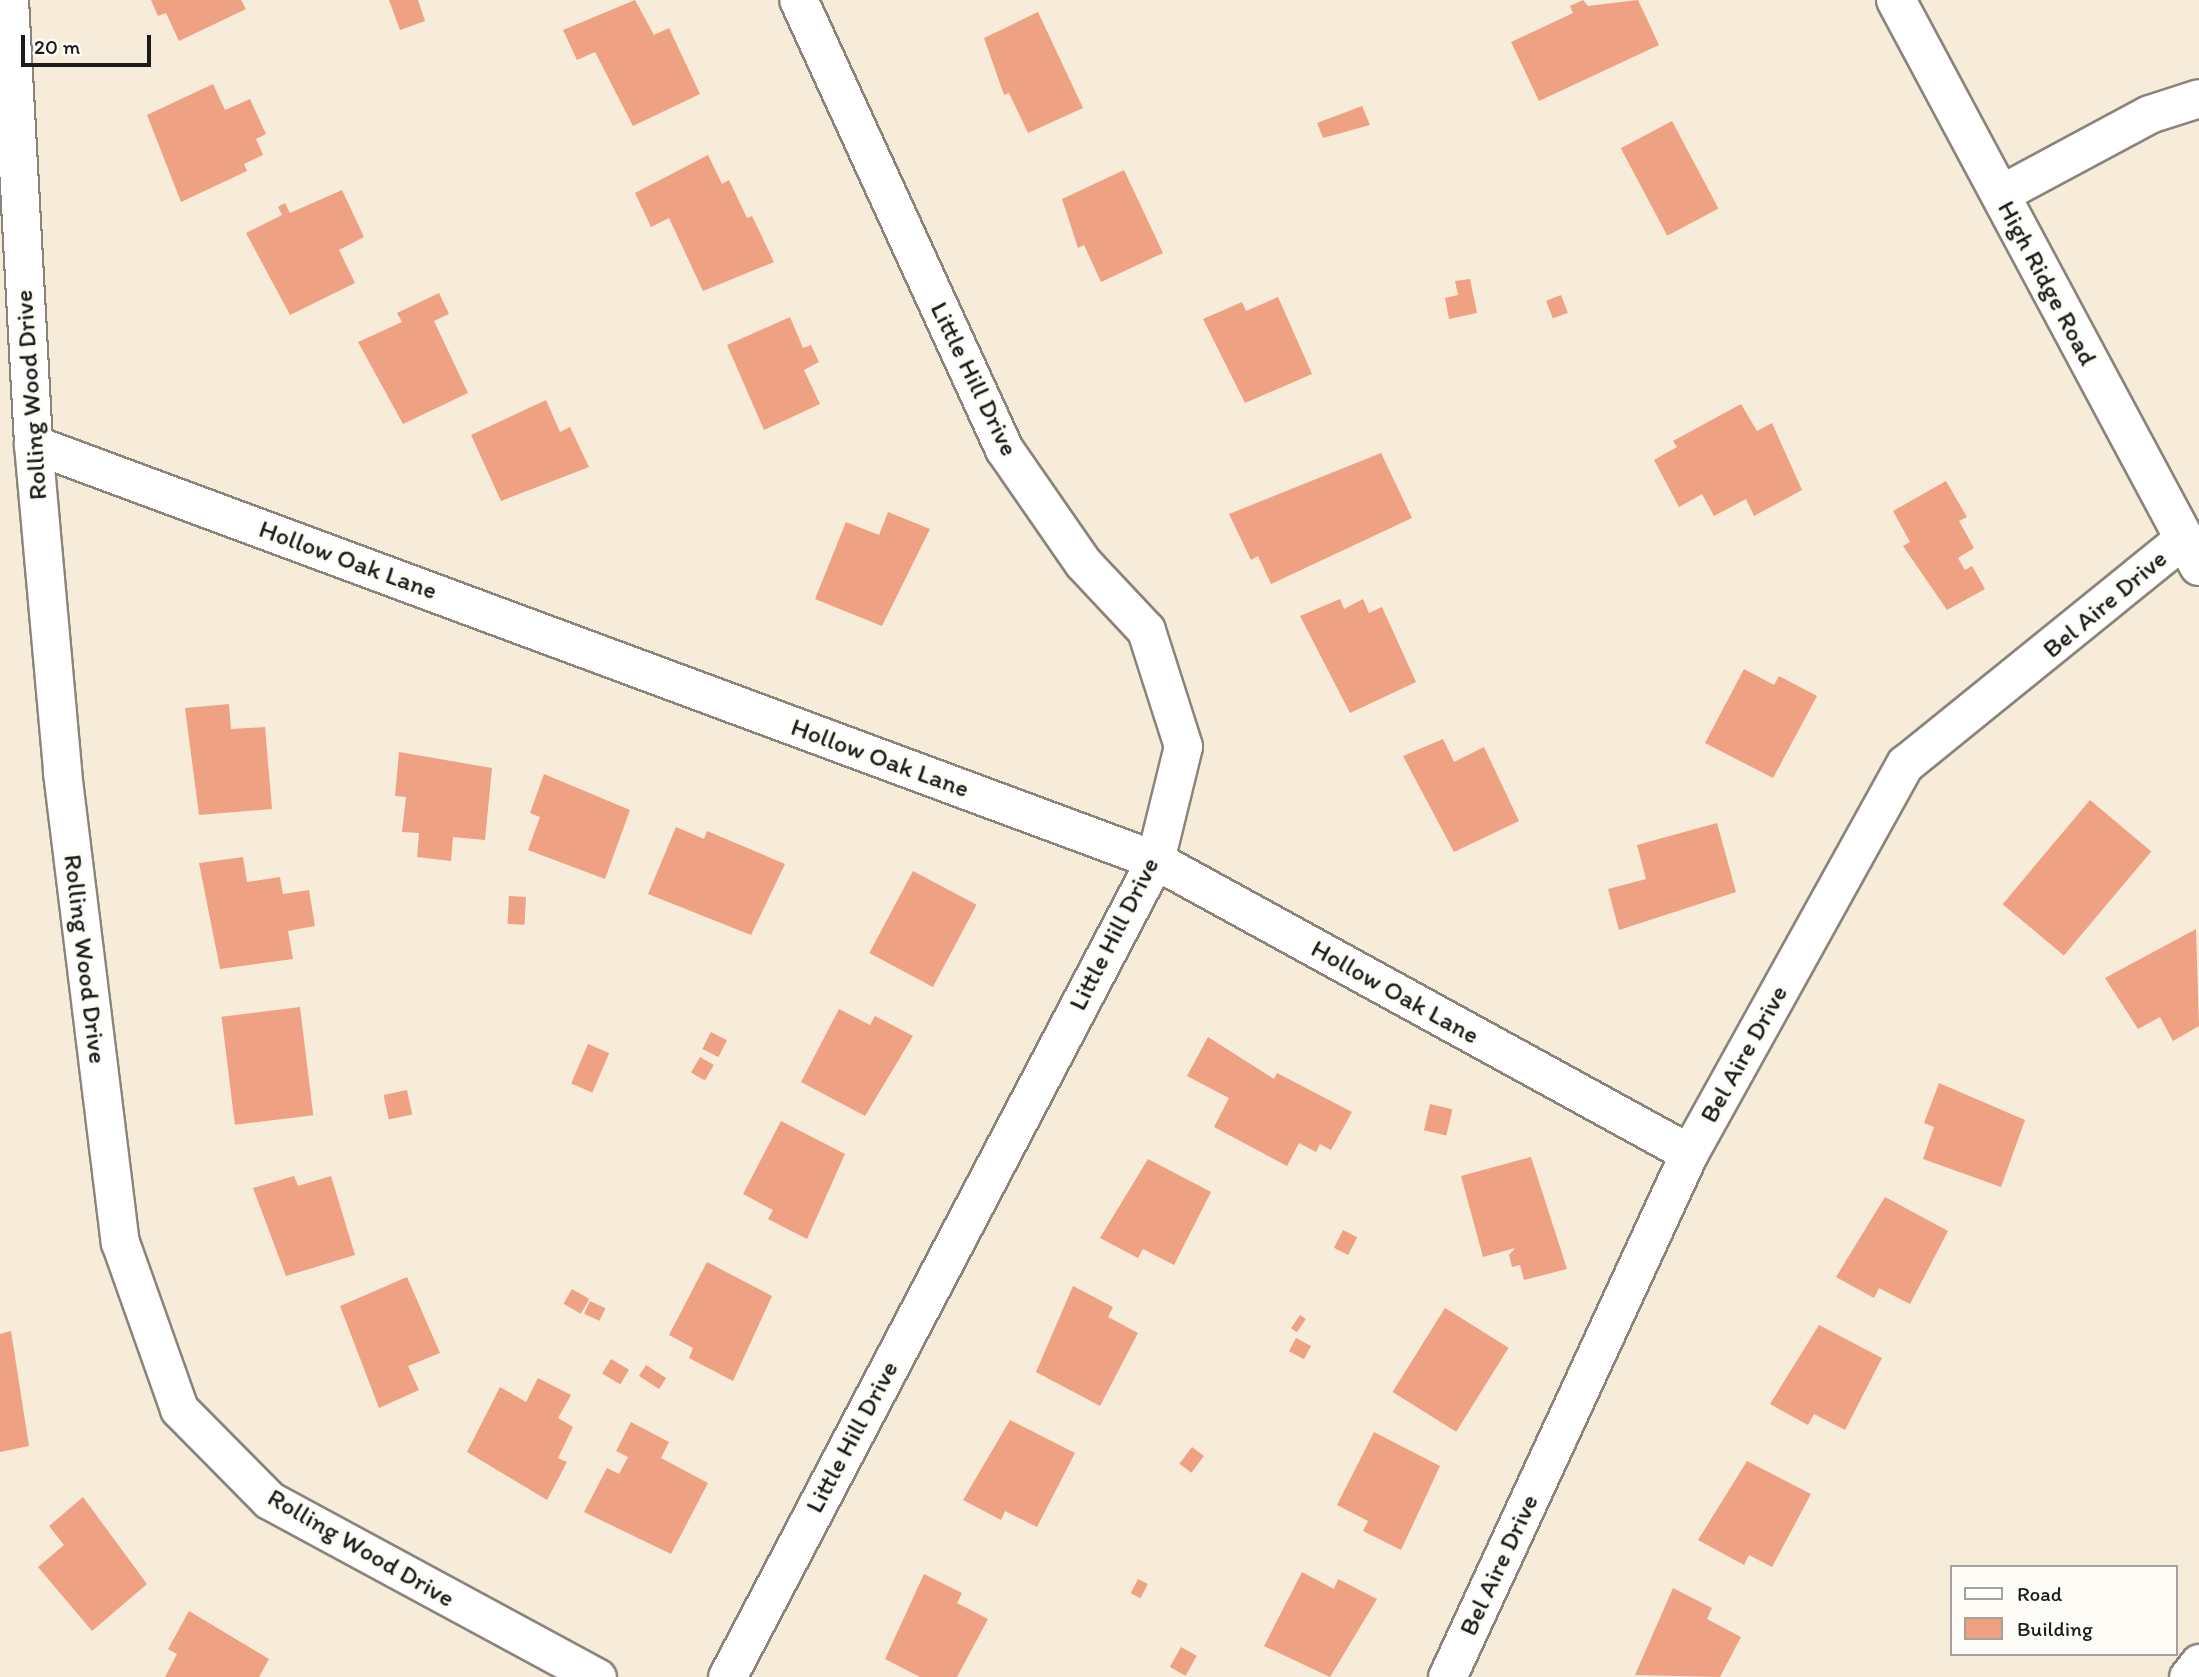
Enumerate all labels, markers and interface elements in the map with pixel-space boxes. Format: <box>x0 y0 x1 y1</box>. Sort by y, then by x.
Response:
scale bar <box>24 21 154 65</box>
text: 20 m <box>34 34 80 59</box>
street label: High Ridge Road <box>1991 196 2103 370</box>
street label: Rolling Wood Drive <box>8 289 54 501</box>
street label: Little Hill Drive <box>923 297 1025 461</box>
street label: Hollow Oak Lane <box>254 513 442 607</box>
street label: Bel Aire Drive <box>2036 543 2174 665</box>
street label: Hollow Oak Lane <box>786 711 974 805</box>
street label: Rolling Wood Drive <box>57 852 113 1066</box>
street label: Little Hill Drive <box>1062 852 1166 1016</box>
street label: Hollow Oak Lane <box>1305 933 1485 1051</box>
street label: Bel Aire Drive <box>1693 980 1795 1128</box>
street label: Little Hill Drive <box>799 1356 905 1518</box>
street label: Rolling Wood Drive <box>262 1482 460 1614</box>
street label: Bel Aire Drive <box>1453 1489 1545 1641</box>
legend <box>1951 1565 2178 1656</box>
text: Road <box>2017 1581 2062 1606</box>
text: Building <box>2017 1616 2093 1641</box>

